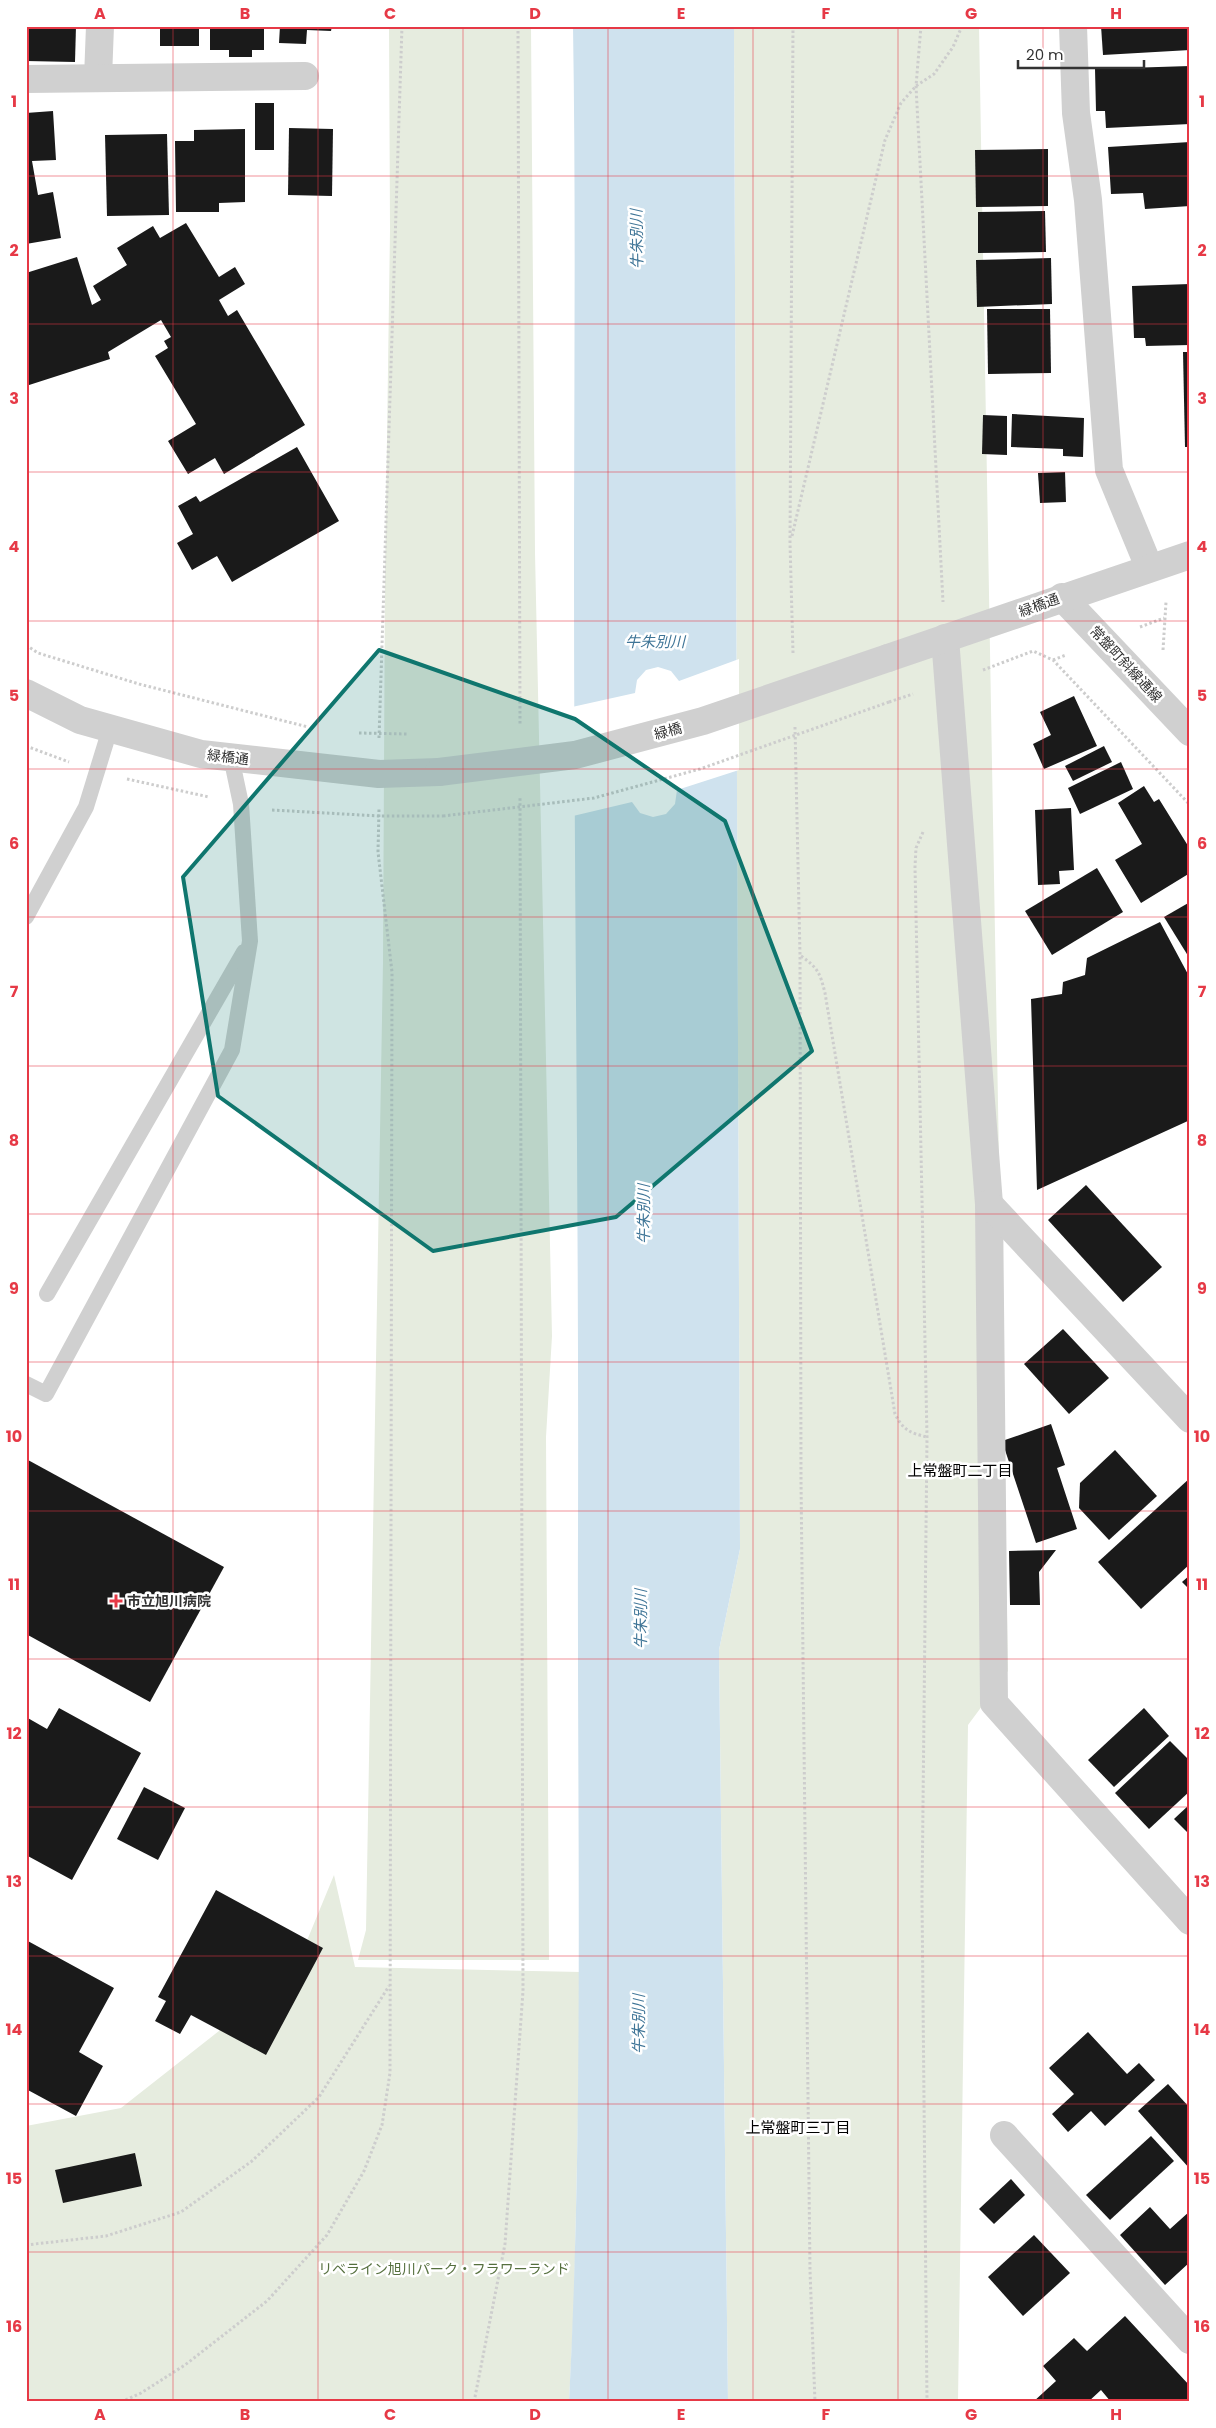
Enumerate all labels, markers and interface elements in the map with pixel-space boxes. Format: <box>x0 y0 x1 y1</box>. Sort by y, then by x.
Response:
text: A <box>94 2 106 25</box>
text: B <box>240 2 250 25</box>
text: C <box>384 2 396 25</box>
text: D <box>529 2 541 25</box>
text: E <box>677 2 685 25</box>
text: F <box>822 2 831 25</box>
text: G <box>965 2 977 25</box>
text: H <box>1110 2 1122 25</box>
scale bar <box>1018 38 1145 70</box>
text: 20 m <box>1026 44 1064 65</box>
text: 1 <box>11 90 17 113</box>
text: 1 <box>1199 90 1205 113</box>
water label: 牛朱別川 <box>625 207 648 269</box>
text: 2 <box>9 239 19 262</box>
text: 2 <box>1197 239 1207 262</box>
text: 3 <box>9 387 19 410</box>
text: 3 <box>1197 387 1207 410</box>
text: 4 <box>9 535 20 558</box>
text: 4 <box>1197 535 1208 558</box>
street label: 緑橋通 <box>1016 588 1062 622</box>
street label: 常盤町斜線通線 <box>1085 621 1167 707</box>
water label: 牛朱別川 <box>625 631 687 652</box>
text: 5 <box>9 684 19 707</box>
text: 5 <box>1197 684 1207 707</box>
street label: 緑橋 <box>652 718 684 744</box>
street label: 緑橋通 <box>206 745 250 769</box>
text: 6 <box>9 832 19 855</box>
text: 6 <box>1197 832 1207 855</box>
text: 7 <box>10 980 19 1003</box>
text: 7 <box>1198 980 1207 1003</box>
text: 8 <box>9 1129 19 1152</box>
text: 8 <box>1197 1129 1207 1152</box>
water label: 牛朱別川 <box>633 1182 654 1244</box>
text: 9 <box>9 1277 19 1300</box>
text: 9 <box>1197 1277 1207 1300</box>
text: 10 <box>6 1425 22 1448</box>
text: 10 <box>1194 1425 1210 1448</box>
district label: 上常盤町二丁目 <box>907 1460 1013 1481</box>
text: 11 <box>8 1573 20 1596</box>
text: 11 <box>1196 1573 1208 1596</box>
water label: 牛朱別川 <box>630 1587 651 1649</box>
place label: 市立旭川病院 <box>127 1591 211 1611</box>
marker: 市立旭川病院 <box>109 1594 123 1608</box>
text: 12 <box>6 1722 22 1745</box>
text: 12 <box>1194 1722 1210 1745</box>
text: 13 <box>6 1870 22 1893</box>
text: 13 <box>1194 1870 1210 1893</box>
water label: 牛朱別川 <box>628 1992 649 2054</box>
text: 14 <box>6 2018 23 2041</box>
text: 14 <box>1194 2018 1211 2041</box>
district label: 上常盤町三丁目 <box>745 2117 851 2138</box>
text: 15 <box>6 2167 22 2190</box>
text: 15 <box>1194 2167 1210 2190</box>
park label: リベライン旭川パーク・フラワーランド <box>318 2259 570 2279</box>
text: 16 <box>6 2315 22 2338</box>
text: 16 <box>1194 2315 1210 2338</box>
text: A <box>94 2403 106 2426</box>
text: B <box>240 2403 250 2426</box>
text: C <box>384 2403 396 2426</box>
text: D <box>529 2403 541 2426</box>
text: E <box>677 2403 685 2426</box>
text: F <box>822 2403 831 2426</box>
text: G <box>965 2403 977 2426</box>
text: H <box>1110 2403 1122 2426</box>

